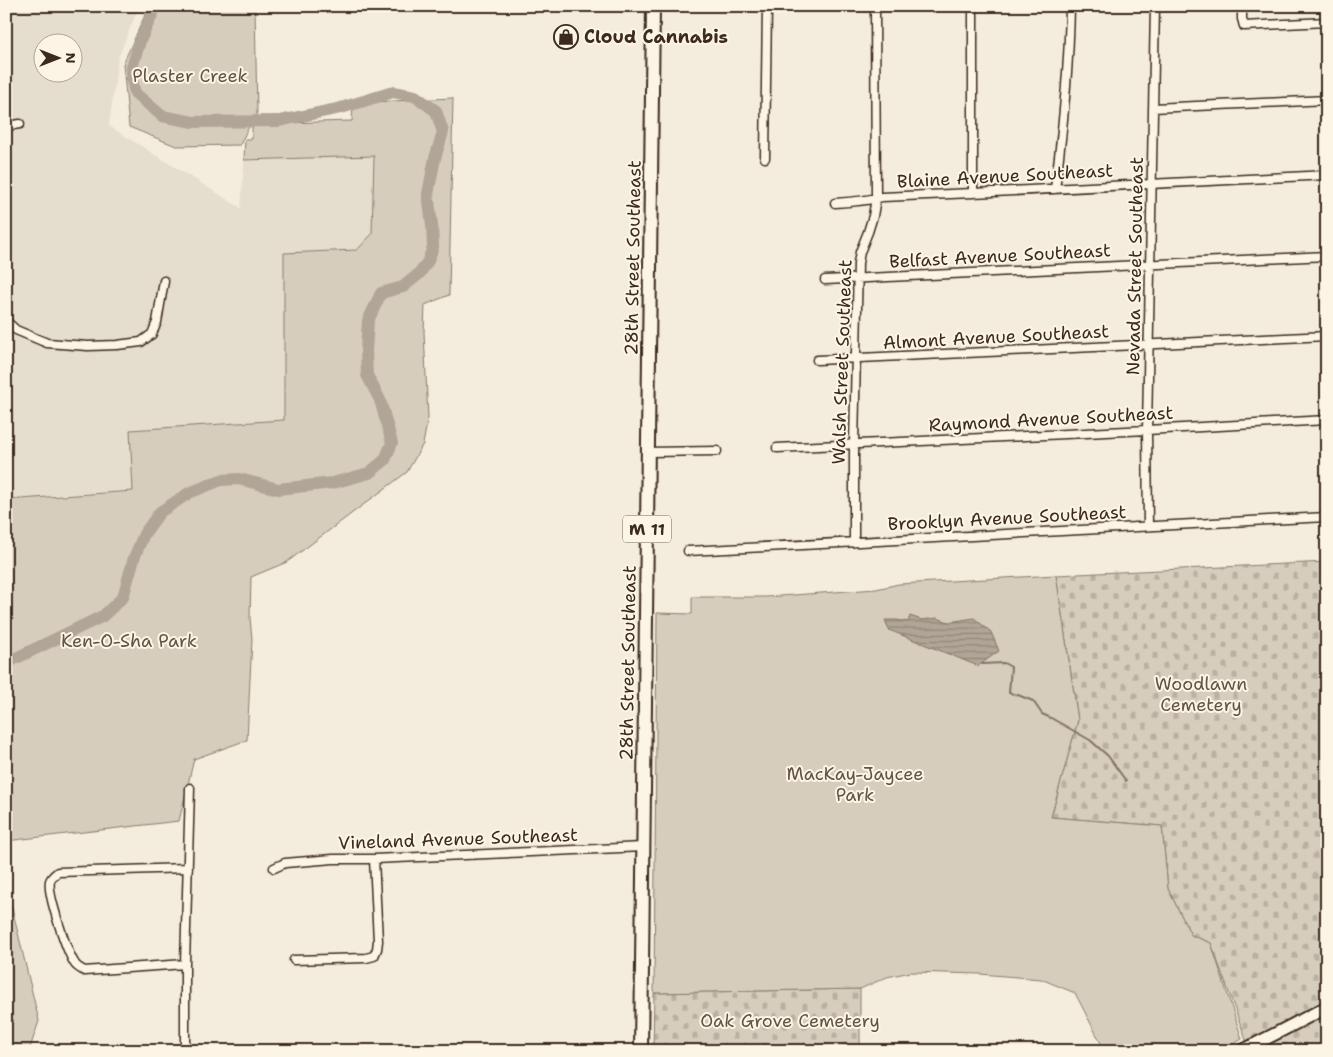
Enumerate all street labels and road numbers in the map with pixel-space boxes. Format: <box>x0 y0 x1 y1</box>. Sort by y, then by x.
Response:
street label: Nevada Street Southeast <box>1121 156 1149 376</box>
street label: Blaine Avenue Southeast <box>896 158 1114 194</box>
street label: 28th Street Southeast <box>619 160 647 356</box>
street label: Belfast Avenue Southeast <box>889 238 1112 274</box>
street label: Walsh Street Southeast <box>826 259 858 465</box>
street label: Almont Avenue Southeast <box>882 319 1110 355</box>
street label: Raymond Avenue Southeast <box>928 401 1174 437</box>
street label: Brooklyn Avenue Southeast <box>887 500 1127 536</box>
road number: M 11 <box>623 516 671 542</box>
street label: 28th Street Southeast <box>614 565 642 761</box>
street label: Vineland Avenue Southeast <box>338 823 578 855</box>

